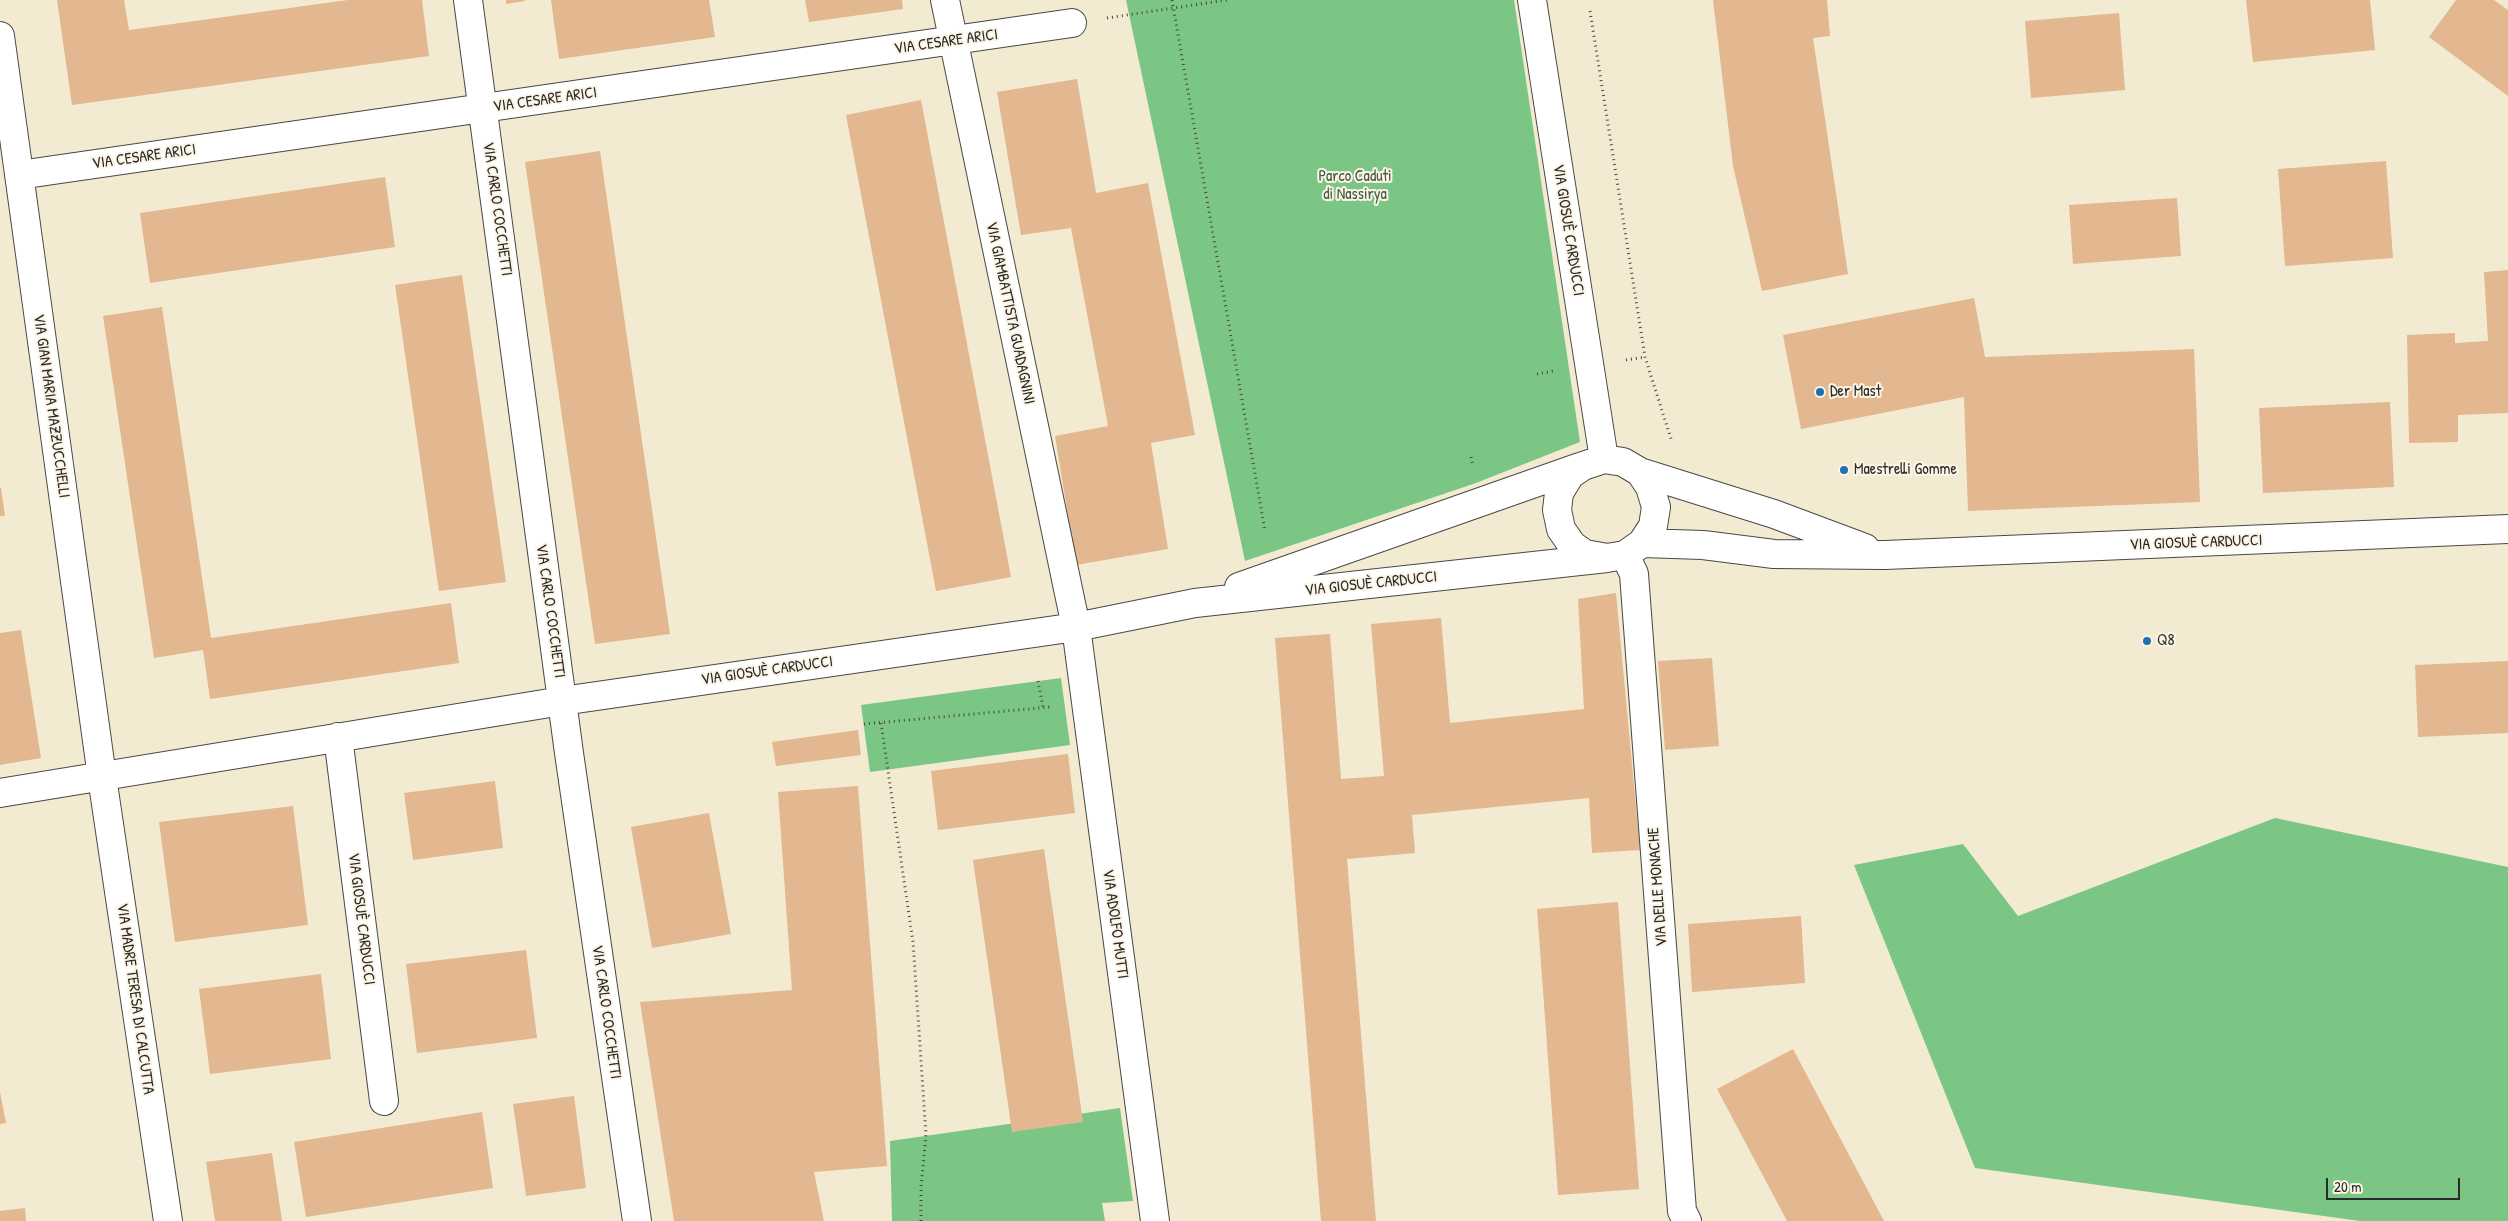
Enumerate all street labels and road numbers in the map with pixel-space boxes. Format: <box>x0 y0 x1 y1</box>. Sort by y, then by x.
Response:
street label: VIA CESARE ARICI <box>893 25 999 59</box>
street label: VIA CESARE ARICI <box>492 83 598 117</box>
street label: VIA CESARE ARICI <box>91 140 197 174</box>
street label: VIA CARLO COCCHETTI <box>478 141 516 277</box>
street label: VIA GIOSUÈ CARDUCCI <box>1548 163 1588 297</box>
street label: VIA GIAMBATTISTA GUADAGNINI <box>981 220 1039 406</box>
street label: VIA GIAN MARIA MAZZUCCHELLI <box>29 313 73 499</box>
street label: VIA GIOSUÈ CARDUCCI <box>2129 531 2263 555</box>
street label: VIA CARLO COCCHETTI <box>531 543 569 679</box>
street label: VIA GIOSUÈ CARDUCCI <box>1304 568 1438 600</box>
street label: VIA GIOSUÈ CARDUCCI <box>700 652 834 690</box>
street label: VIA DELLE MONACHE <box>1644 827 1672 947</box>
street label: VIA GIOSUÈ CARDUCCI <box>343 852 379 986</box>
street label: VIA ADOLFO MUTTI <box>1098 868 1132 980</box>
street label: VIA MADRE TERESA DI CALCUTTA <box>112 902 158 1096</box>
street label: VIA CARLO COCCHETTI <box>587 944 625 1080</box>

